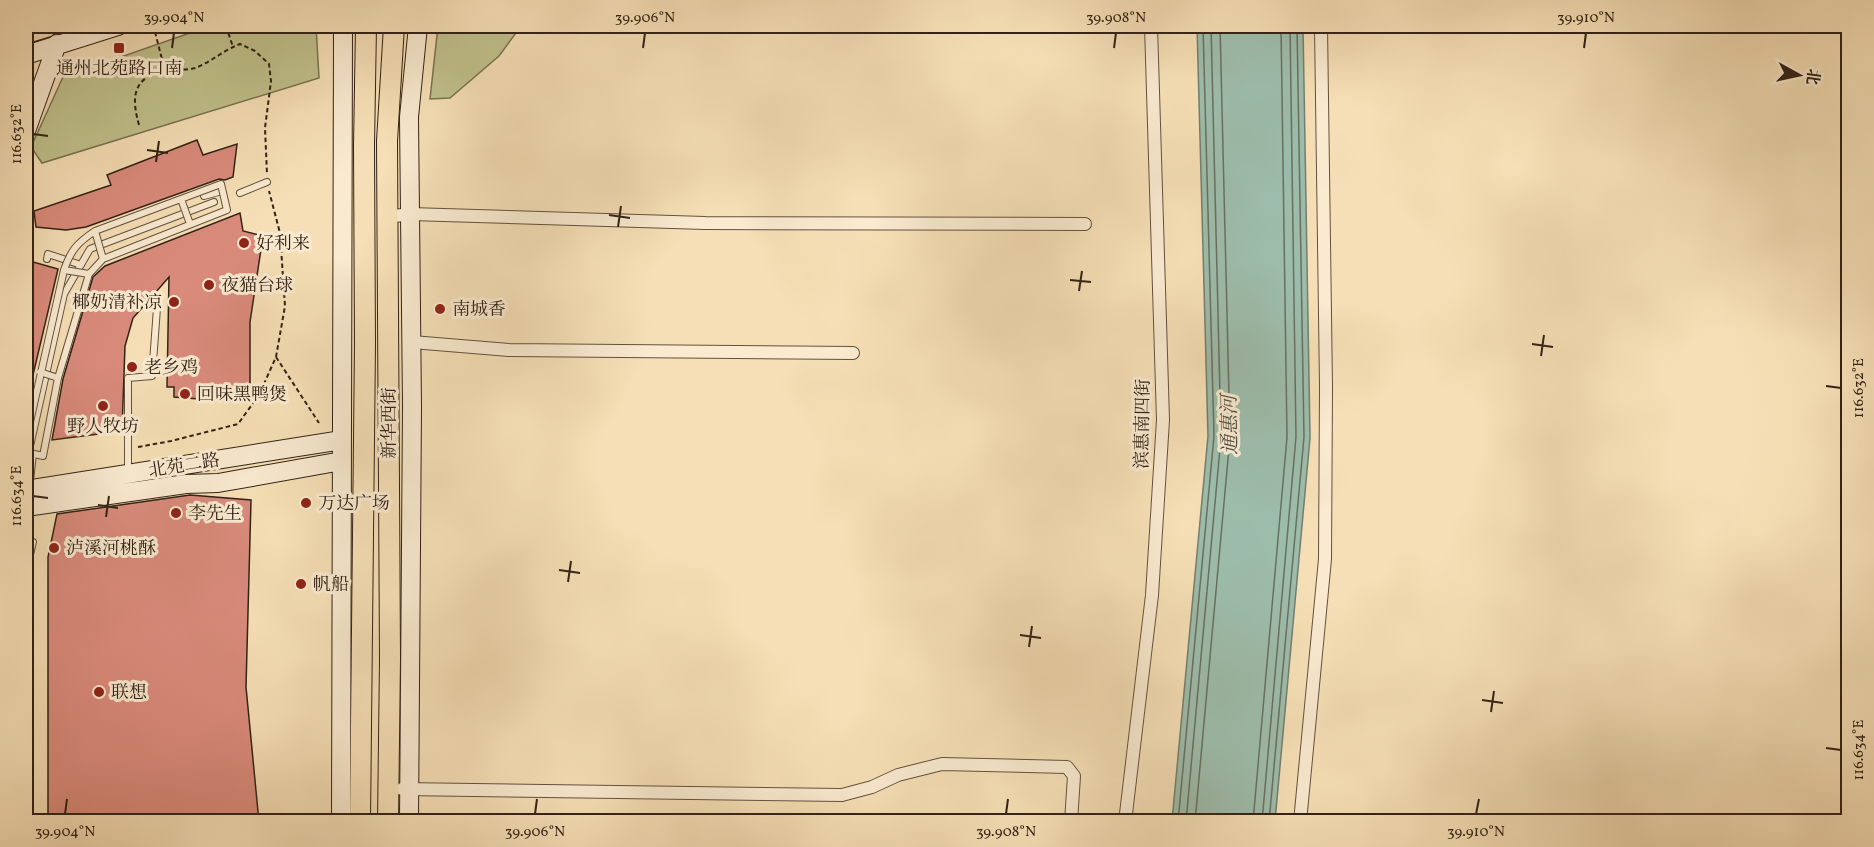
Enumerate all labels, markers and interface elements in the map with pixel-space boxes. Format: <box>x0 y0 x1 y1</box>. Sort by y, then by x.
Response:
text: 39.904°N <box>144 8 204 29</box>
text: 39.906°N <box>615 8 675 29</box>
text: 39.908°N <box>1086 8 1146 29</box>
text: 39.910°N <box>1557 8 1615 29</box>
marker: 通州北苑路口南 <box>112 41 126 55</box>
north arrow <box>1769 45 1829 105</box>
place label: 通州北苑路口南 <box>56 57 182 82</box>
text: 北 <box>1800 67 1824 86</box>
text: 116.632°E <box>7 104 28 164</box>
place label: 好利来 <box>256 232 310 257</box>
marker: 好利来 <box>237 236 251 250</box>
place label: 夜猫台球 <box>221 274 293 299</box>
marker: 夜猫台球 <box>202 278 216 292</box>
place label: 椰奶清补凉 <box>72 291 162 316</box>
marker: 椰奶清补凉 <box>167 295 181 309</box>
place label: 南城香 <box>452 298 506 323</box>
marker: 南城香 <box>433 302 447 316</box>
place label: 老乡鸡 <box>144 356 198 381</box>
text: 116.632°E <box>1849 358 1870 418</box>
marker: 老乡鸡 <box>125 360 139 374</box>
street label: 滨惠南四街 <box>1130 379 1157 469</box>
place label: 回味黑鸭煲 <box>197 383 287 408</box>
marker: 回味黑鸭煲 <box>178 387 192 401</box>
street label: 新华西街 <box>378 387 403 459</box>
water label: 通惠河 <box>1216 392 1246 455</box>
marker: 野人牧坊 <box>96 399 110 413</box>
place label: 野人牧坊 <box>67 415 139 440</box>
street label: 北苑二路 <box>147 449 222 484</box>
text: 116.634°E <box>7 466 28 527</box>
place label: 万达广场 <box>318 492 390 517</box>
marker: 万达广场 <box>299 496 313 510</box>
place label: 李先生 <box>188 502 242 527</box>
marker: 李先生 <box>169 506 183 520</box>
place label: 泸溪河桃酥 <box>66 537 156 562</box>
marker: 泸溪河桃酥 <box>47 541 61 555</box>
place label: 帆船 <box>313 573 349 598</box>
marker: 帆船 <box>294 577 308 591</box>
place label: 联想 <box>111 681 147 706</box>
marker: 联想 <box>92 685 106 699</box>
text: 116.634°E <box>1849 720 1870 781</box>
text: 39.904°N <box>35 822 95 843</box>
text: 39.906°N <box>505 822 565 843</box>
text: 39.908°N <box>976 822 1036 843</box>
text: 39.910°N <box>1447 822 1505 843</box>

